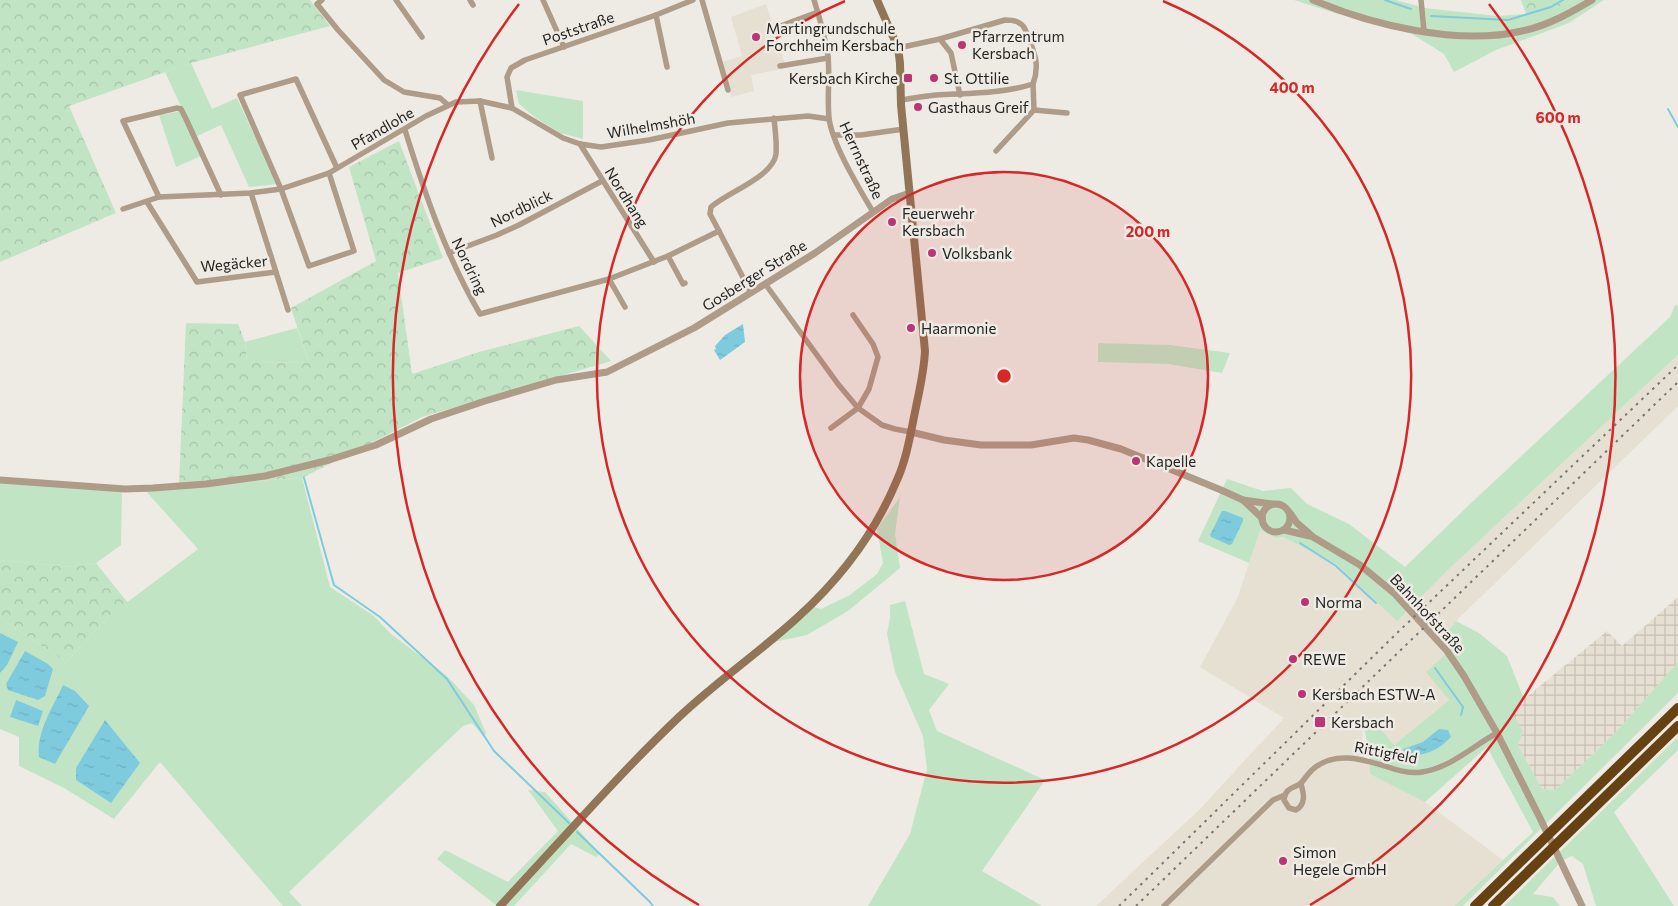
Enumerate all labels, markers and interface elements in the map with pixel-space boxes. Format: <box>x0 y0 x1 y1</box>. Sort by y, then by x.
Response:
street label: Poststraße <box>540 7 616 49</box>
place label: Martingrundschule Forchheim Kersbach <box>766 19 904 54</box>
place label: Pfarrzentrum Kersbach <box>972 27 1065 62</box>
marker: Martingrundschule Forchheim Kersbach <box>750 31 762 43</box>
marker: Pfarrzentrum Kersbach <box>956 39 968 51</box>
place label: Kersbach Kirche <box>789 69 898 87</box>
place label: St. Ottilie <box>944 69 1009 87</box>
marker: Kersbach Kirche <box>902 72 914 84</box>
marker: St. Ottilie <box>928 72 940 84</box>
text: 400 m <box>1269 78 1315 96</box>
place label: Gasthaus Greif <box>928 98 1029 116</box>
marker: Gasthaus Greif <box>912 101 924 113</box>
street label: Pfandlohe <box>347 103 417 153</box>
street label: Wilhelmshöh <box>605 108 697 142</box>
text: 600 m <box>1535 108 1581 126</box>
street label: Herrnstraße <box>836 118 888 202</box>
street label: Nordhang <box>601 163 653 231</box>
street label: Nordblick <box>487 185 555 231</box>
place label: Feuerwehr Kersbach <box>902 204 975 239</box>
marker: Feuerwehr Kersbach <box>886 216 898 228</box>
text: 200 m <box>1126 222 1170 240</box>
street label: Nordring <box>448 235 492 297</box>
street label: Gosberger Straße <box>698 236 810 314</box>
place label: Volksbank <box>942 244 1012 262</box>
marker: Volksbank <box>926 247 938 259</box>
street label: Wegäcker <box>200 251 268 275</box>
place label: Haarmonie <box>921 319 996 337</box>
marker: Haarmonie <box>905 322 917 334</box>
centre of rings <box>995 367 1013 385</box>
place label: Kapelle <box>1146 452 1196 470</box>
marker: Kapelle <box>1130 455 1142 467</box>
street label: Bahnhofstraße <box>1387 570 1469 656</box>
place label: Norma <box>1315 593 1362 611</box>
marker: Norma <box>1299 596 1311 608</box>
place label: REWE <box>1303 650 1346 668</box>
marker: REWE <box>1287 653 1299 665</box>
place label: Kersbach ESTW-A <box>1312 685 1436 703</box>
marker: Kersbach ESTW-A <box>1296 688 1308 700</box>
place label: Kersbach <box>1331 713 1394 731</box>
marker: Kersbach <box>1313 715 1327 729</box>
street label: Rittigfeld <box>1353 737 1419 767</box>
place label: Simon Hegele GmbH <box>1293 843 1387 878</box>
marker: Simon Hegele GmbH <box>1277 855 1289 867</box>

